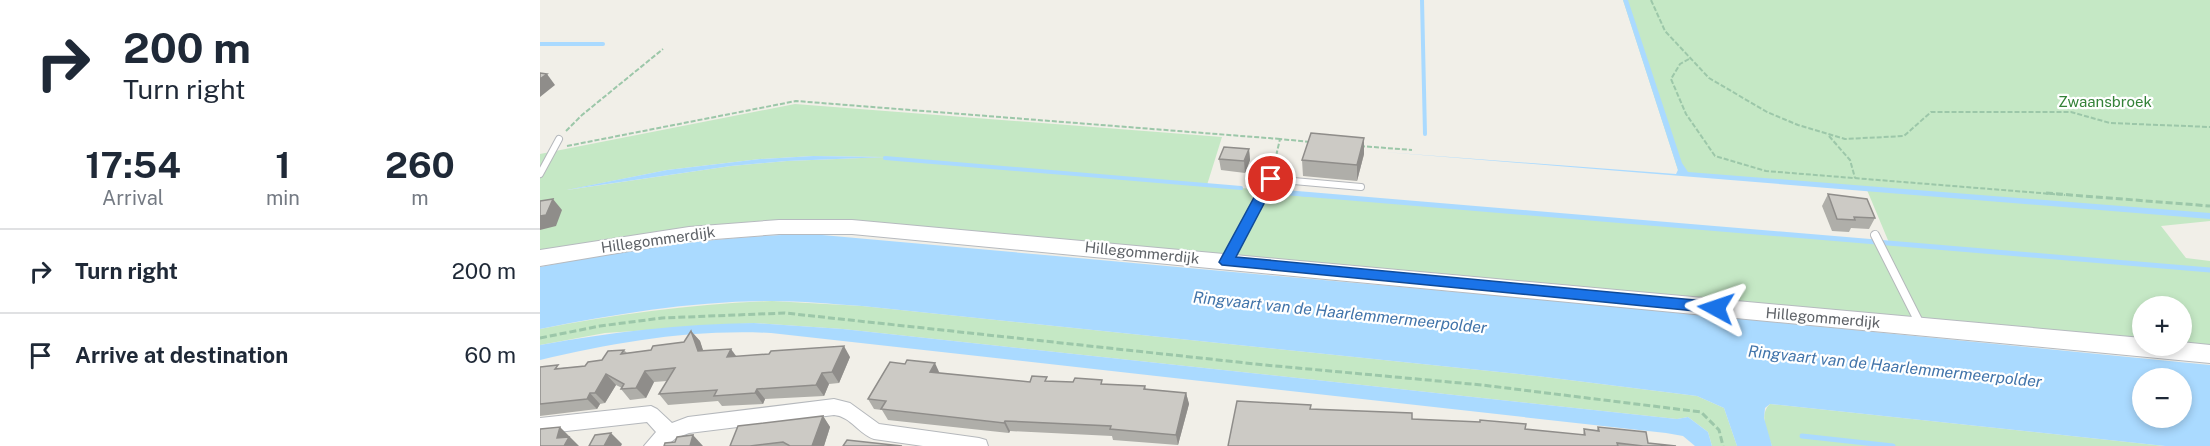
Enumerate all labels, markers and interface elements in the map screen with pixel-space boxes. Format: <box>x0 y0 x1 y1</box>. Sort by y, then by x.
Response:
text: 200 m <box>123 23 251 72</box>
icon: right <box>24 24 102 102</box>
text: Turn right <box>123 73 246 105</box>
park label: Zwaansbroek <box>2058 93 2152 110</box>
text: 17:54 <box>85 144 181 186</box>
text: 1 <box>275 144 291 186</box>
text: 260 <box>385 144 455 186</box>
pin <box>1245 153 1296 204</box>
icon: arrive <box>1254 162 1287 195</box>
text: Arrival <box>102 186 164 210</box>
text: min <box>266 186 300 210</box>
text: m <box>411 186 429 210</box>
street label: Hillegommerdijk <box>600 223 716 256</box>
street label: Hillegommerdijk <box>1084 238 1200 267</box>
icon: right <box>24 255 57 288</box>
text: Turn right <box>75 258 178 284</box>
text: 200 m <box>452 258 516 284</box>
position arrow <box>1684 276 1748 340</box>
water label: Ringvaart van de Haarlemmermeerpolder <box>1192 288 1489 337</box>
map controls <box>2132 296 2192 428</box>
button: + <box>2132 296 2192 356</box>
street label: Hillegommerdijk <box>1765 304 1881 331</box>
icon: arrive <box>24 339 57 372</box>
text: Arrive at destination <box>75 342 288 368</box>
text: 60 m <box>465 342 516 368</box>
water label: Ringvaart van de Haarlemmermeerpolder <box>1747 342 2044 391</box>
button: − <box>2132 368 2192 428</box>

